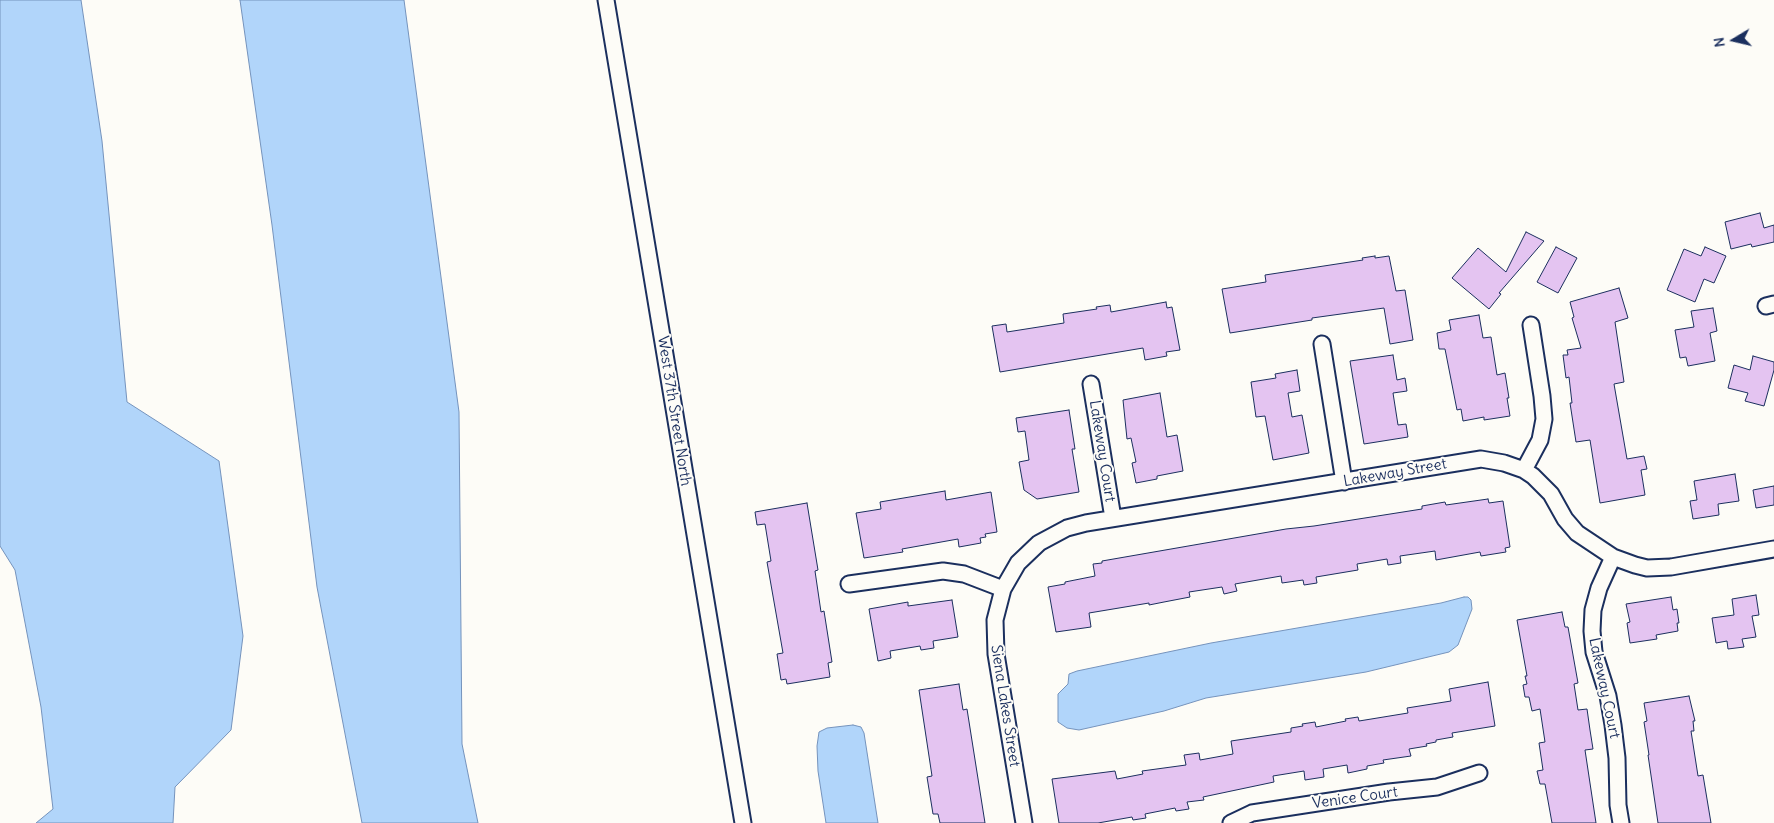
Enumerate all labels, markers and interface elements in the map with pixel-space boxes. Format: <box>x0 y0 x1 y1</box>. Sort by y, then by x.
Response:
north arrow <box>1709 15 1759 65</box>
text: N <box>1710 36 1729 49</box>
street label: West 37th Street North <box>653 335 695 487</box>
street label: Lakeway Court <box>1085 399 1119 503</box>
street label: Lakeway Street <box>1342 455 1448 491</box>
street label: Lakeway Court <box>1585 636 1623 740</box>
street label: Siena Lakes Street <box>986 644 1024 768</box>
street label: Venice Court <box>1311 783 1399 813</box>

